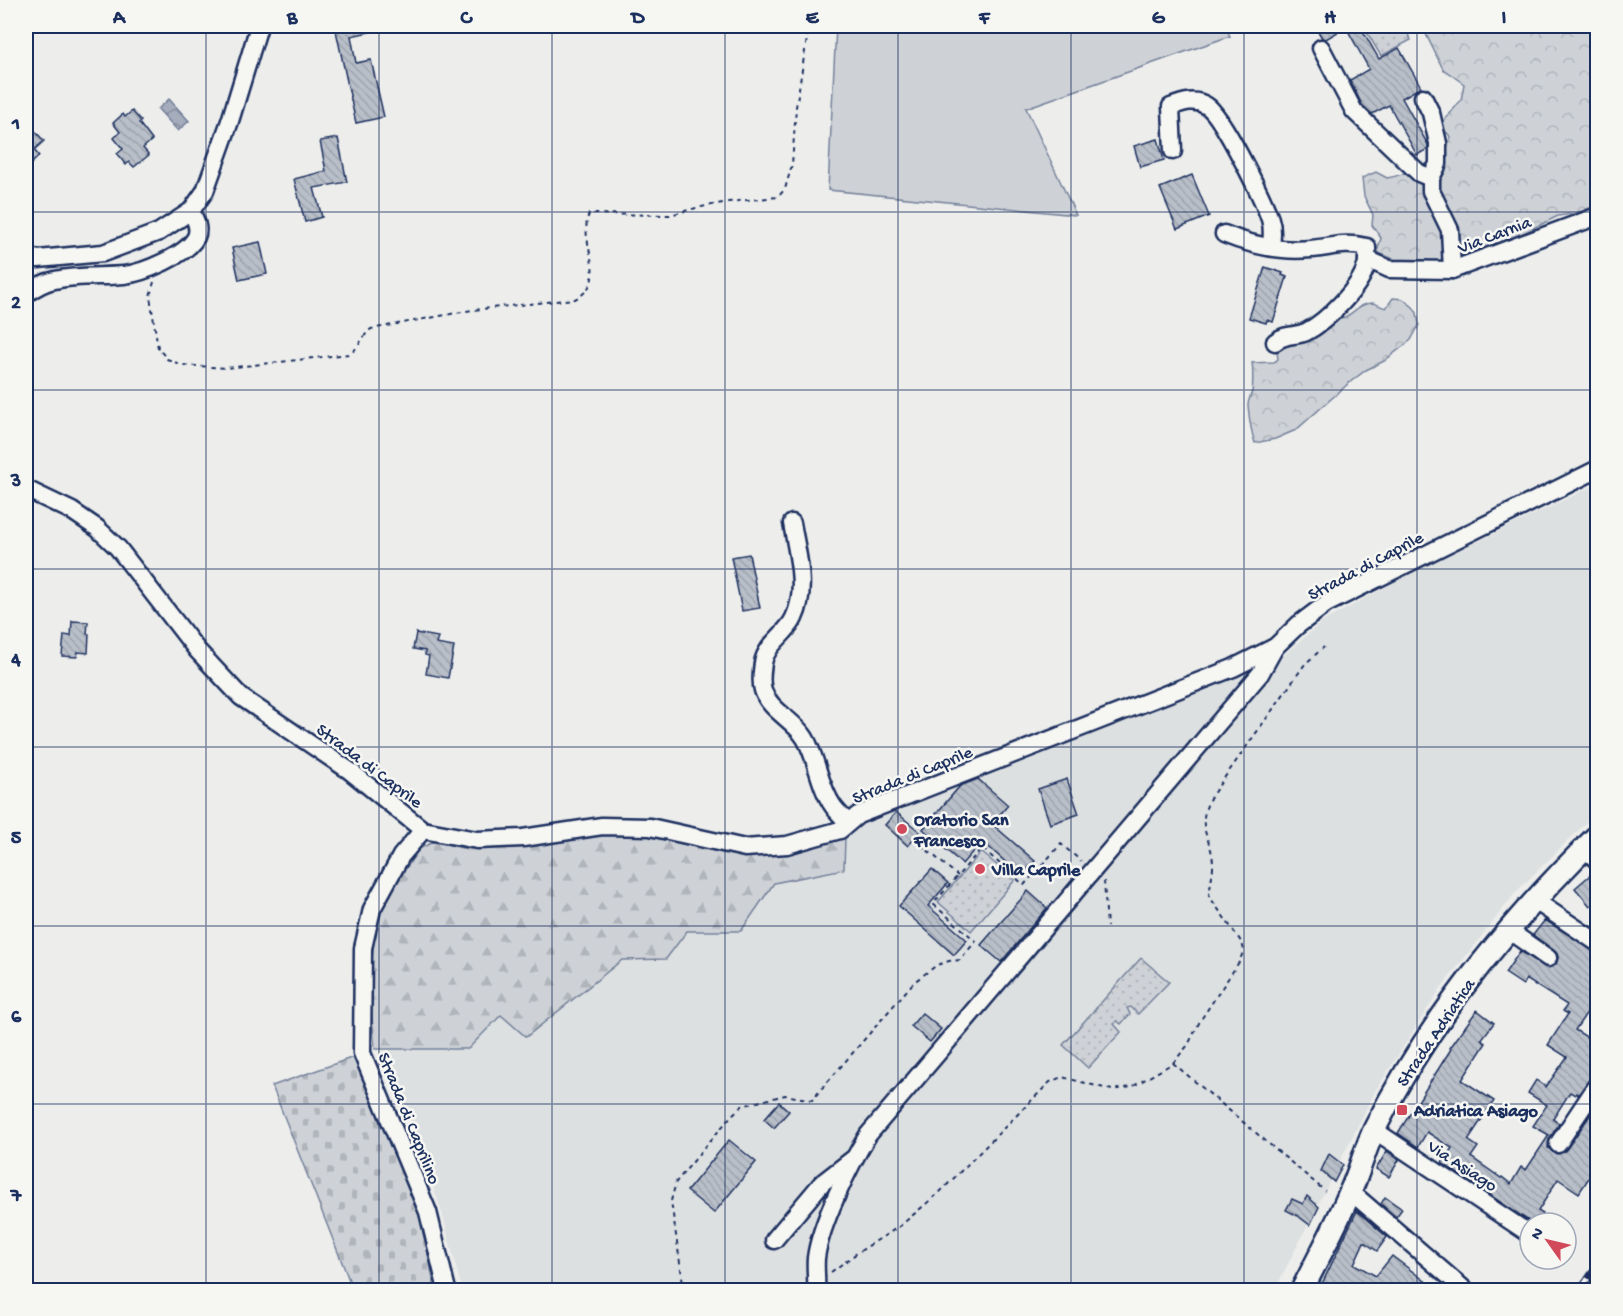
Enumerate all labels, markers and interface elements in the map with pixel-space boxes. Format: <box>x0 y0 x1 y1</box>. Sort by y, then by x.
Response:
text: A <box>112 8 127 31</box>
text: B <box>286 8 298 31</box>
text: C <box>460 8 474 31</box>
text: D <box>629 8 645 31</box>
text: E <box>806 8 820 31</box>
text: F <box>978 8 991 31</box>
text: G <box>1152 8 1166 31</box>
text: H <box>1324 8 1336 31</box>
text: I <box>1502 8 1507 31</box>
text: 1 <box>11 114 20 137</box>
street label: Via Carnia <box>1454 212 1535 260</box>
text: 2 <box>11 293 21 316</box>
text: 3 <box>10 471 21 494</box>
street label: Strada di Caprile <box>1305 528 1428 606</box>
text: 4 <box>10 650 21 673</box>
street label: Strada di Caprile <box>311 720 426 814</box>
street label: Strada di Caprile <box>850 742 977 810</box>
place label: Oratorio San Francesco <box>913 811 1009 853</box>
marker: Oratorio San Francesco <box>895 822 909 836</box>
text: 5 <box>11 828 22 851</box>
place label: Villa Caprile <box>991 861 1081 882</box>
marker: Villa Caprile <box>973 862 987 876</box>
street label: Strada Adriatica <box>1393 975 1481 1091</box>
text: 6 <box>11 1007 22 1030</box>
street label: Strada di Caprilino <box>372 1050 444 1188</box>
place label: Adriatica Asiago <box>1413 1102 1538 1123</box>
marker: Adriatica Asiago <box>1395 1103 1409 1117</box>
street label: Via Asiago <box>1422 1136 1500 1197</box>
text: 7 <box>10 1186 23 1209</box>
north arrow <box>1518 1211 1578 1271</box>
text: N <box>1528 1224 1550 1244</box>

